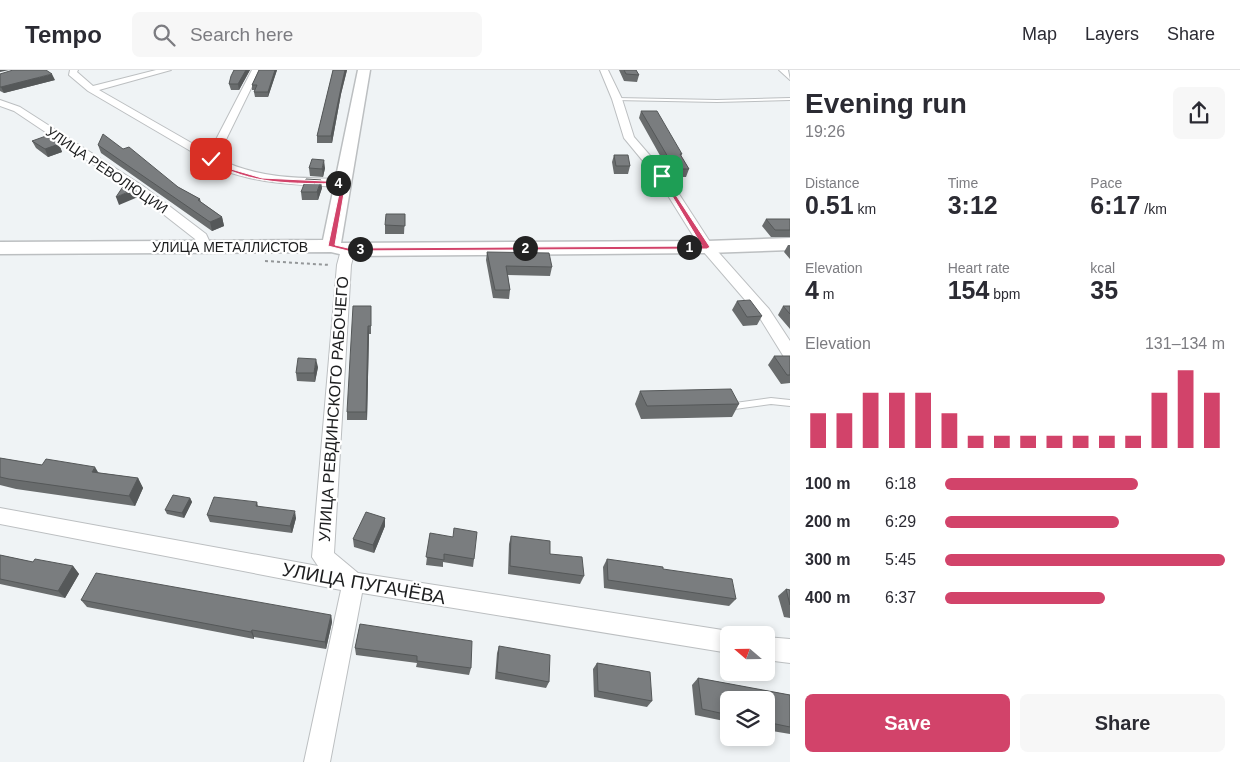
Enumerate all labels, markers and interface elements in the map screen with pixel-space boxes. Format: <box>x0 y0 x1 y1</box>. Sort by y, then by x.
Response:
search box <box>132 12 482 57</box>
text: Tempo <box>25 21 102 48</box>
icon: search <box>150 21 178 49</box>
text: Search here <box>190 24 293 45</box>
text: Map <box>1022 24 1057 44</box>
text: Layers <box>1085 24 1139 44</box>
text: Share <box>1167 24 1215 44</box>
button: share <box>1173 87 1225 139</box>
text: Evening run <box>805 88 967 119</box>
street label: УЛИЦА РЕВОЛЮЦИИ <box>43 123 171 217</box>
text: 19:26 <box>805 123 845 140</box>
pin <box>190 138 232 180</box>
icon: check <box>197 145 225 173</box>
pin <box>641 155 683 197</box>
icon: arrive <box>648 162 676 190</box>
pin: 4 <box>326 170 350 196</box>
text: 4 <box>335 175 342 191</box>
text: Distance <box>805 175 859 191</box>
text: Time <box>948 175 978 191</box>
text: Pace <box>1090 175 1122 191</box>
text: 0.51 <box>805 191 854 219</box>
text: 3:12 <box>948 191 998 219</box>
text: 6:17 <box>1090 191 1140 219</box>
text: km <box>854 201 876 217</box>
text: /km <box>1140 201 1167 217</box>
pin: 1 <box>676 234 702 260</box>
pin: 3 <box>348 236 372 262</box>
pin: 2 <box>512 236 538 260</box>
street label: УЛИЦА МЕТАЛЛИСТОВ <box>152 239 308 255</box>
text: 1 <box>686 239 693 255</box>
text: 2 <box>522 240 529 256</box>
text: 3 <box>357 241 364 257</box>
text: Elevation <box>805 260 863 276</box>
text: Heart rate <box>948 260 1010 276</box>
text: kcal <box>1090 260 1115 276</box>
street label: УЛИЦА РЕВДИНСКОГО РАБОЧЕГО <box>316 276 351 542</box>
text: 4 <box>805 276 819 304</box>
text: 154 <box>948 276 989 304</box>
text: 35 <box>1090 276 1118 304</box>
text: m <box>819 286 834 302</box>
text: bpm <box>989 286 1021 302</box>
text: Elevation <box>805 335 871 352</box>
text: 131–134 m <box>1145 335 1225 352</box>
text: 100 m <box>805 475 850 492</box>
text: 6:18 <box>885 475 916 492</box>
text: 200 m <box>805 513 850 530</box>
text: 6:29 <box>885 513 916 530</box>
text: 300 m <box>805 551 850 568</box>
text: 5:45 <box>885 551 916 568</box>
street label: УЛИЦА ПУГАЧЁВА <box>281 559 448 608</box>
text: 400 m <box>805 589 850 606</box>
text: 6:37 <box>885 589 916 606</box>
north arrow <box>720 626 775 681</box>
map controls <box>720 626 775 746</box>
button: layers <box>720 691 775 746</box>
button: Save <box>805 694 1010 752</box>
button: Share <box>1020 694 1225 752</box>

